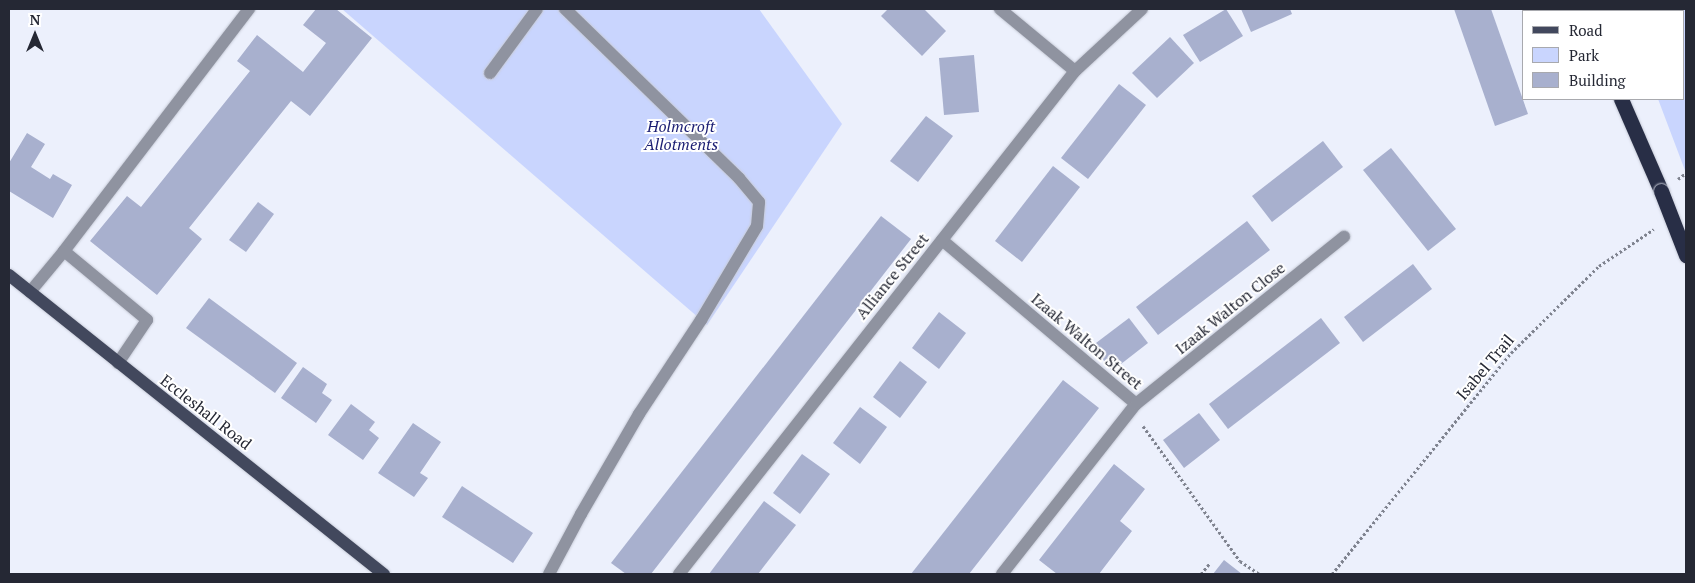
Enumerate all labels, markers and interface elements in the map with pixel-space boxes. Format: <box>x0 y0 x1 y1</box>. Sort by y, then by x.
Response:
north arrow <box>10 10 60 60</box>
text: N <box>30 10 40 29</box>
legend <box>1522 10 1685 100</box>
text: Road <box>1569 20 1602 40</box>
text: Park <box>1569 45 1599 65</box>
text: Building <box>1569 70 1626 90</box>
park label: Holmcroft Allotments <box>644 116 718 154</box>
street label: Alliance Street <box>852 229 932 323</box>
street label: Izaak Walton Close <box>1171 258 1289 358</box>
street label: Izaak Walton Street <box>1027 289 1147 393</box>
street label: Isabel Trail <box>1452 330 1518 404</box>
street label: Eccleshall Road <box>157 370 255 454</box>

